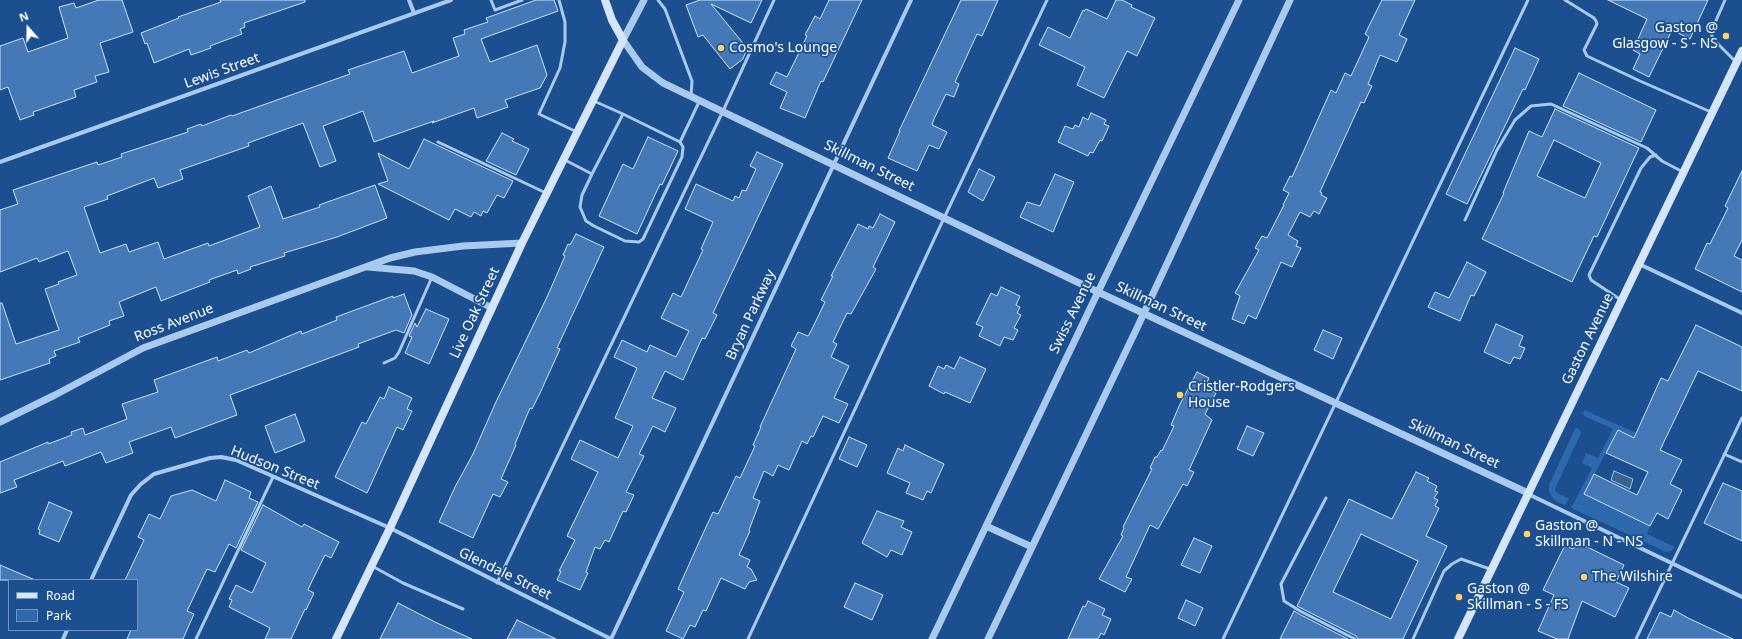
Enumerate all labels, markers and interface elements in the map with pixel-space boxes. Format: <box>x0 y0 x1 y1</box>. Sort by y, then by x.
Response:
north arrow <box>8 8 48 48</box>
text: N <box>17 8 30 25</box>
place label: Gaston @ Glasgow - S - NS <box>1612 20 1718 52</box>
marker: Gaston @ Glasgow - S - NS <box>1721 31 1731 41</box>
place label: Cosmo's Lounge <box>729 40 837 56</box>
marker: Cosmo's Lounge <box>716 43 726 53</box>
street label: Lewis Street <box>182 50 262 92</box>
street label: Skillman Street <box>821 137 917 195</box>
street label: Live Oak Street <box>447 265 503 361</box>
street label: Bryan Parkway <box>723 267 779 363</box>
street label: Swiss Avenue <box>1046 270 1100 356</box>
street label: Skillman Street <box>1113 279 1209 335</box>
street label: Gaston Avenue <box>1559 291 1617 387</box>
street label: Ross Avenue <box>132 300 216 346</box>
place label: Cristler-Rodgers House <box>1188 379 1295 412</box>
marker: Cristler-Rodgers House <box>1175 390 1185 400</box>
street label: Skillman Street <box>1406 416 1502 472</box>
street label: Hudson Street <box>228 443 322 493</box>
place label: Gaston @ Skillman - N - NS <box>1535 518 1643 550</box>
marker: Gaston @ Skillman - N - NS <box>1522 529 1532 539</box>
street label: Glendale Street <box>456 544 554 604</box>
place label: The Wilshire <box>1592 569 1673 585</box>
marker: The Wilshire <box>1579 572 1589 582</box>
legend <box>8 579 138 631</box>
place label: Gaston @ Skillman - S - FS <box>1467 581 1569 614</box>
text: Road <box>46 587 75 604</box>
marker: Gaston @ Skillman - S - FS <box>1454 592 1464 602</box>
text: Park <box>46 607 71 624</box>

